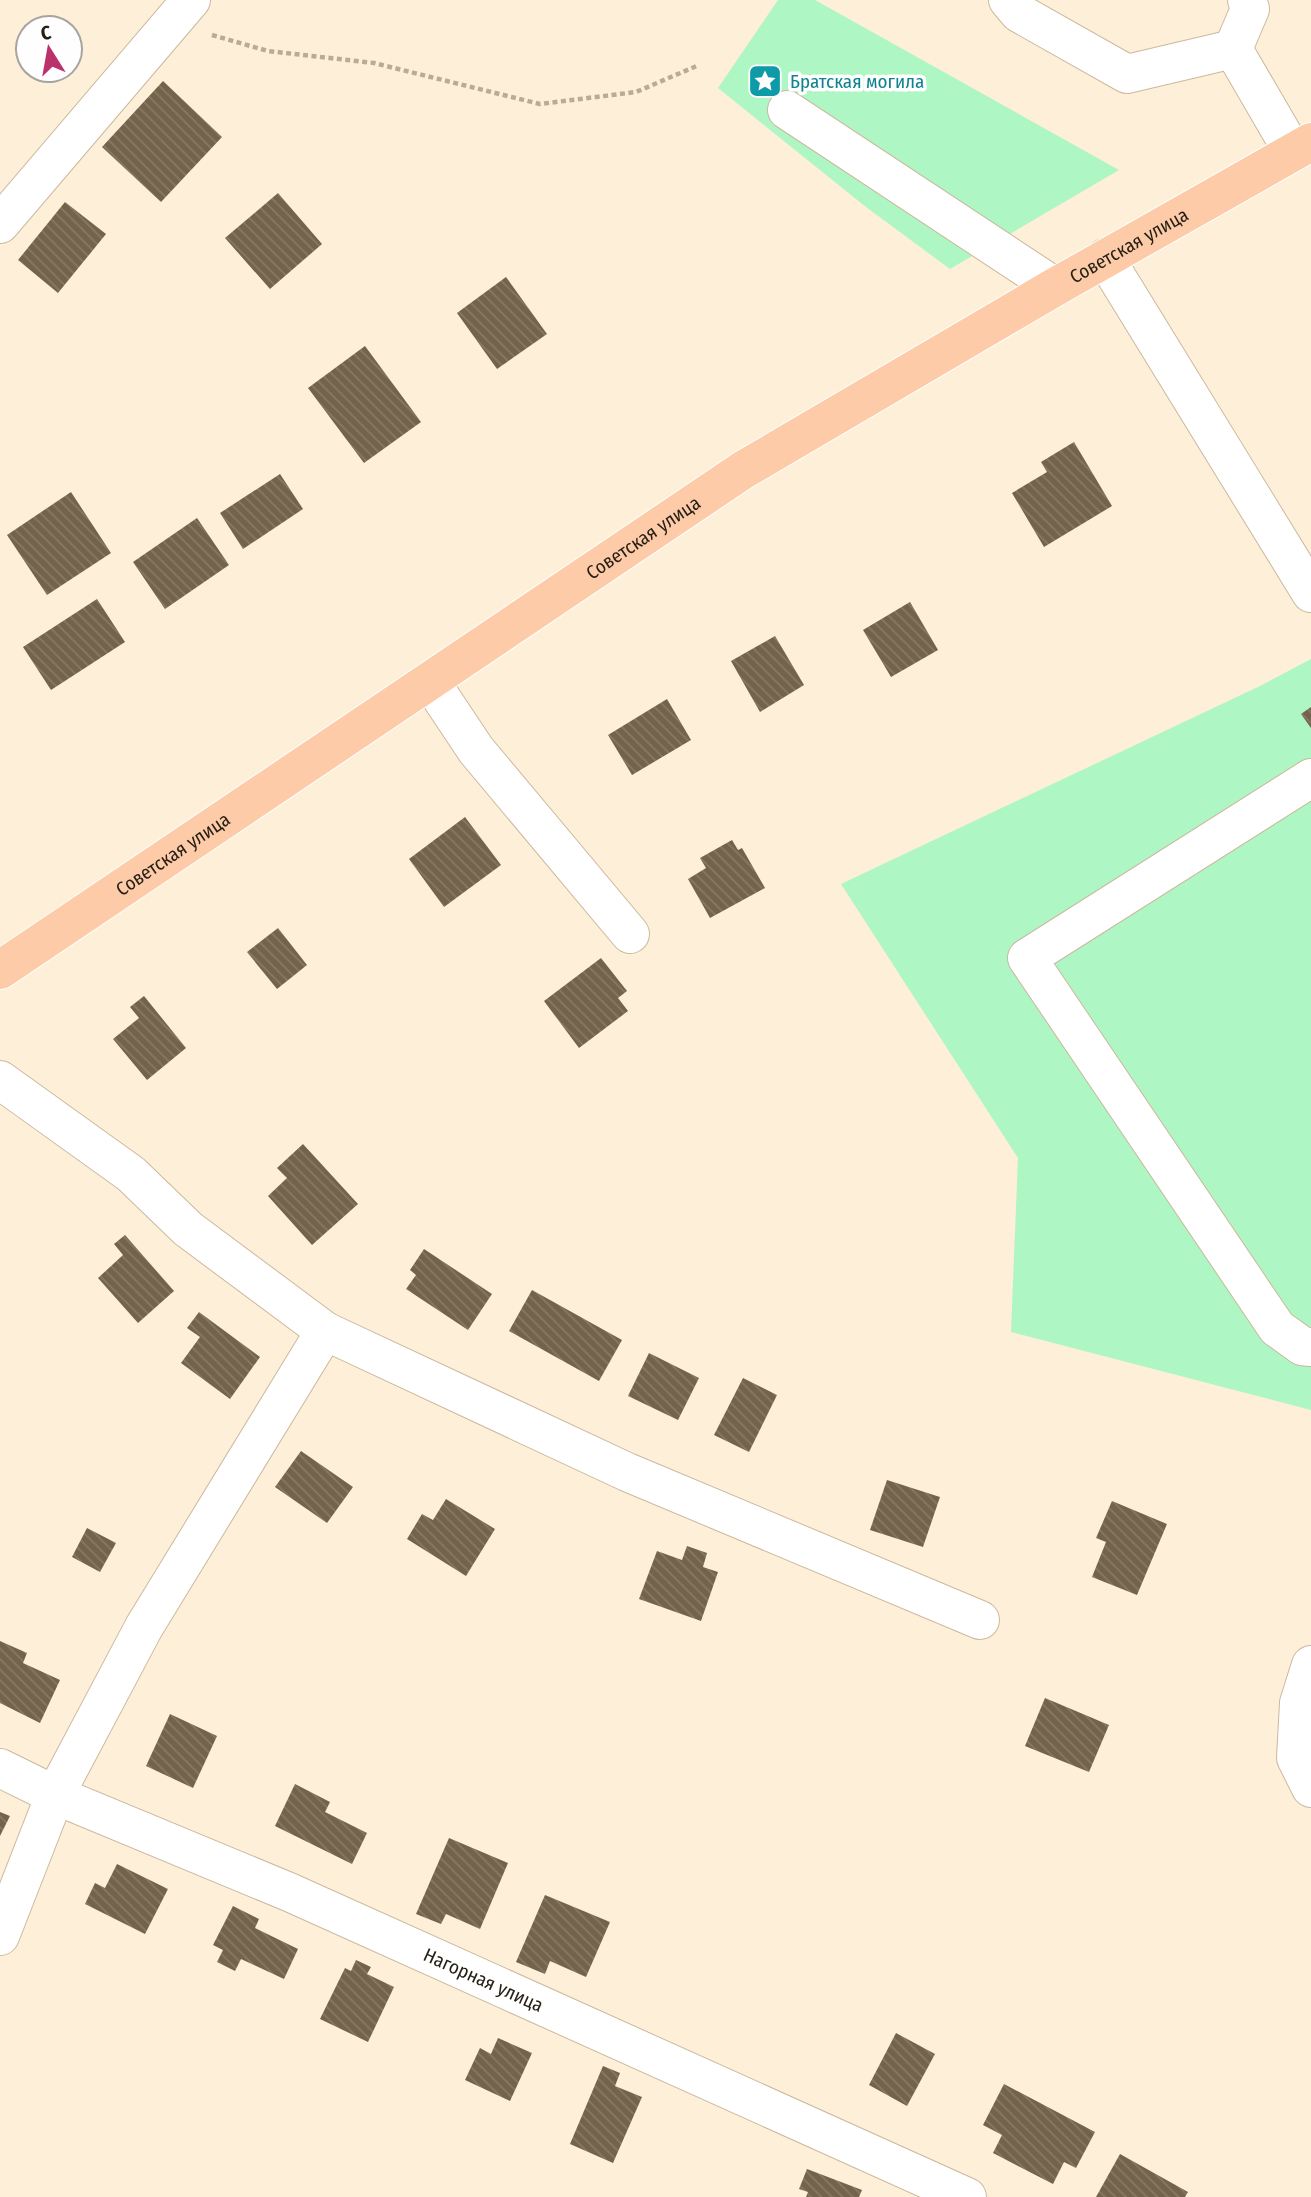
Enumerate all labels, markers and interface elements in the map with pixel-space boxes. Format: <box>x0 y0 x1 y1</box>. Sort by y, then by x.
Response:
north arrow <box>14 14 84 84</box>
text: С <box>39 21 53 45</box>
place icon: Братская могила <box>746 62 784 100</box>
place label: Братская могила <box>790 70 924 93</box>
street label: Советская улица <box>1066 203 1192 288</box>
street label: Советская улица <box>582 491 705 584</box>
street label: Советская улица <box>111 808 234 901</box>
street label: Нагорная улица <box>420 1943 547 2017</box>

